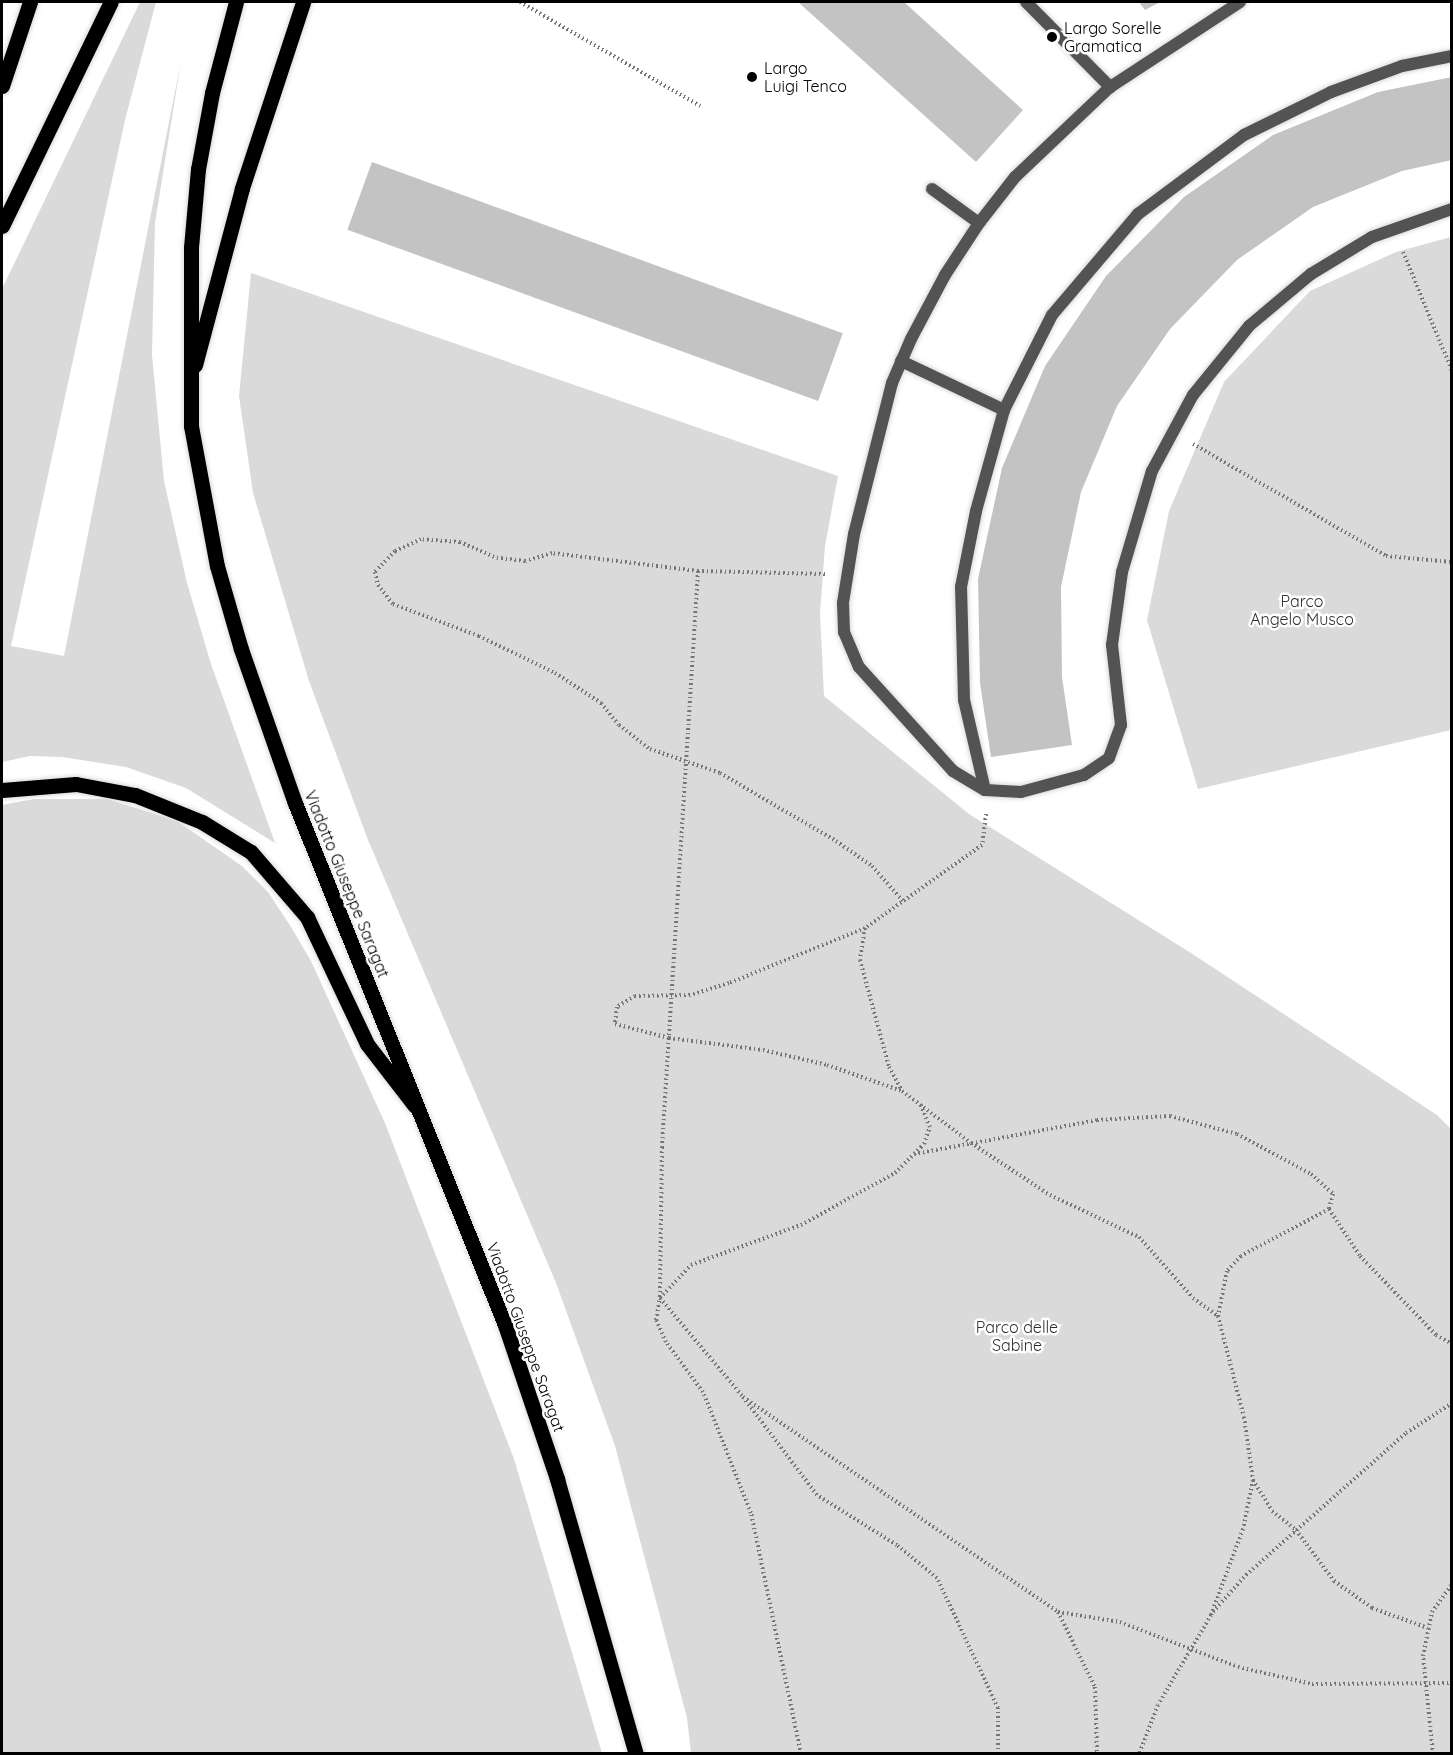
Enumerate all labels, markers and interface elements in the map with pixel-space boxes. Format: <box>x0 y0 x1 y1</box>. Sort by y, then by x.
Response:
place label: Largo Sorelle Gramatica <box>1064 18 1162 56</box>
marker: Largo Sorelle Gramatica <box>1045 30 1059 44</box>
place label: Largo Luigi Tenco <box>764 58 847 96</box>
marker: Largo Luigi Tenco <box>745 70 759 84</box>
park label: Parco Angelo Musco <box>1250 591 1354 629</box>
street label: Viadotto Giuseppe Saragat <box>301 788 393 980</box>
street label: Viadotto Giuseppe Saragat <box>483 1240 569 1434</box>
park label: Parco delle Sabine <box>976 1317 1058 1355</box>

